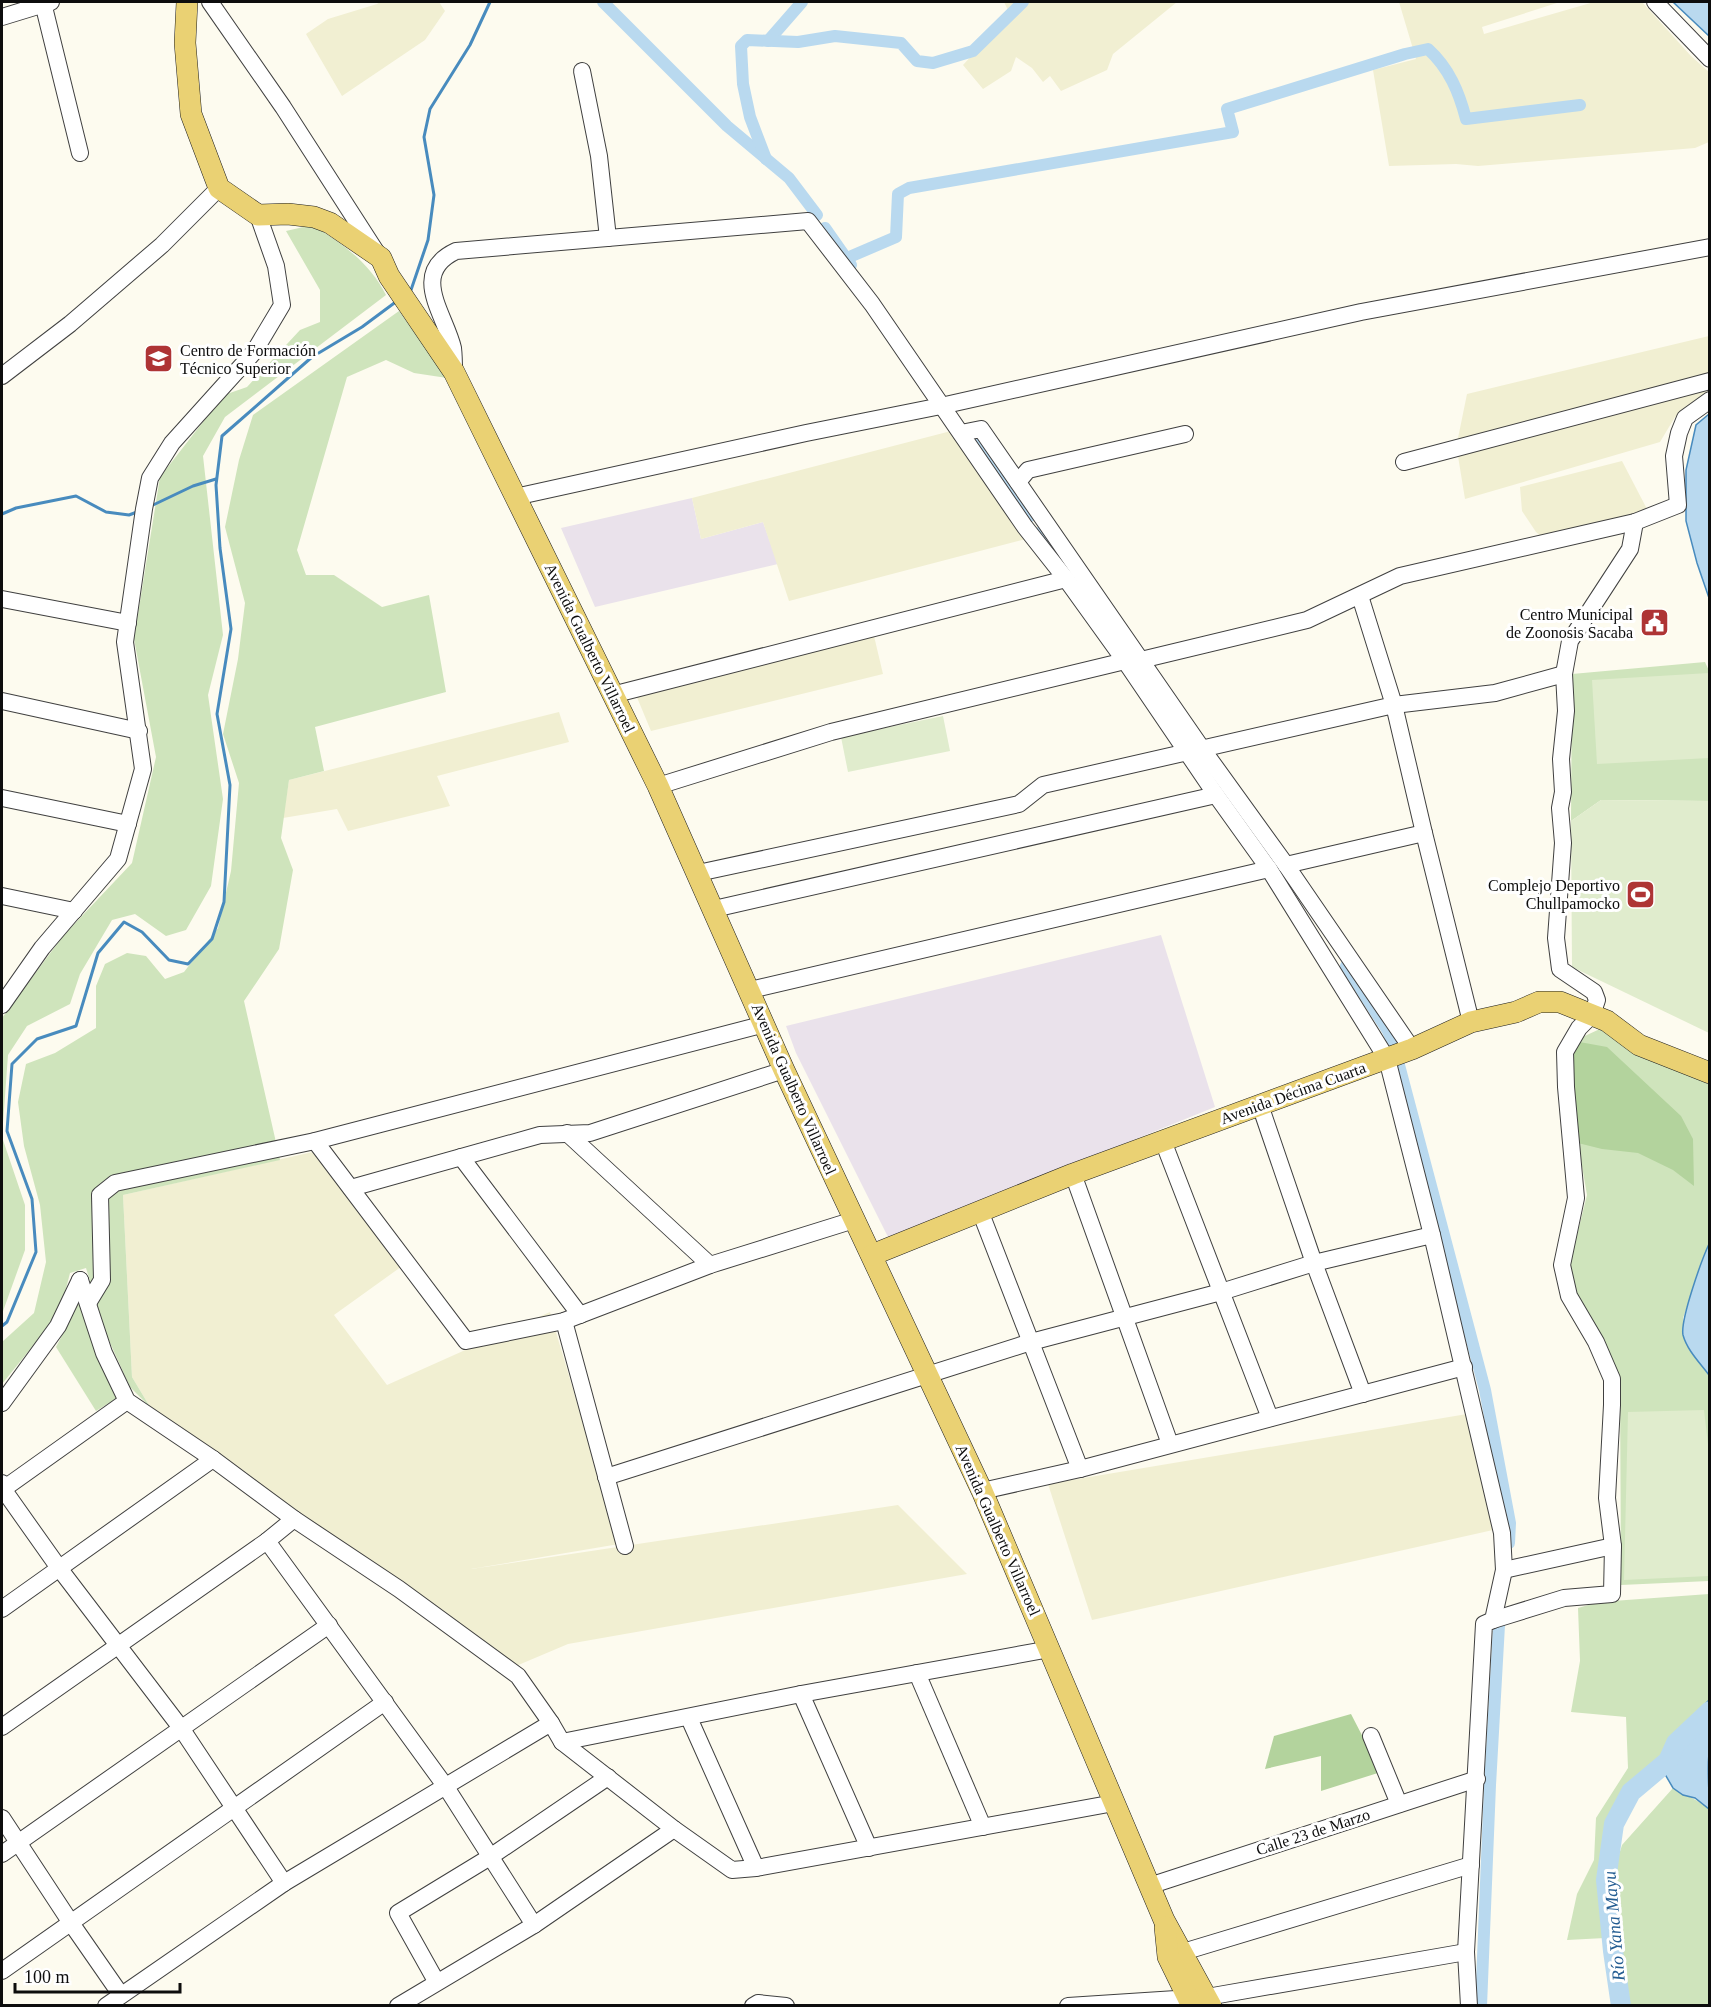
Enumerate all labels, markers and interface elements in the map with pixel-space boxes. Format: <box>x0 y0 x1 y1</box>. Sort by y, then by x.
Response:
place label: Centro de Formación Técnico Superior <box>180 342 316 378</box>
school or university icon: Centro de Formación Técnico Superior <box>143 343 175 375</box>
street label: Avenida Gualberto Villarroel <box>542 561 639 736</box>
place label: Centro Municipal de Zoonosis Sacaba <box>1506 606 1634 641</box>
public building icon: Centro Municipal de Zoonosis Sacaba <box>1638 607 1670 639</box>
place label: Complejo Deportivo Chullpamocko <box>1488 877 1620 913</box>
sports icon: Complejo Deportivo Chullpamocko <box>1625 878 1657 910</box>
street label: Avenida Gualberto Villarroel <box>748 1001 840 1178</box>
street label: Avenida Décima Cuarta <box>1218 1059 1368 1127</box>
street label: Avenida Gualberto Villarroel <box>952 1442 1044 1619</box>
street label: Calle 23 de Marzo <box>1254 1806 1372 1858</box>
water label: Río Yana Mayu <box>1599 1870 1629 1983</box>
scale bar <box>15 1956 180 1994</box>
text: 100 m <box>24 1967 70 1987</box>

